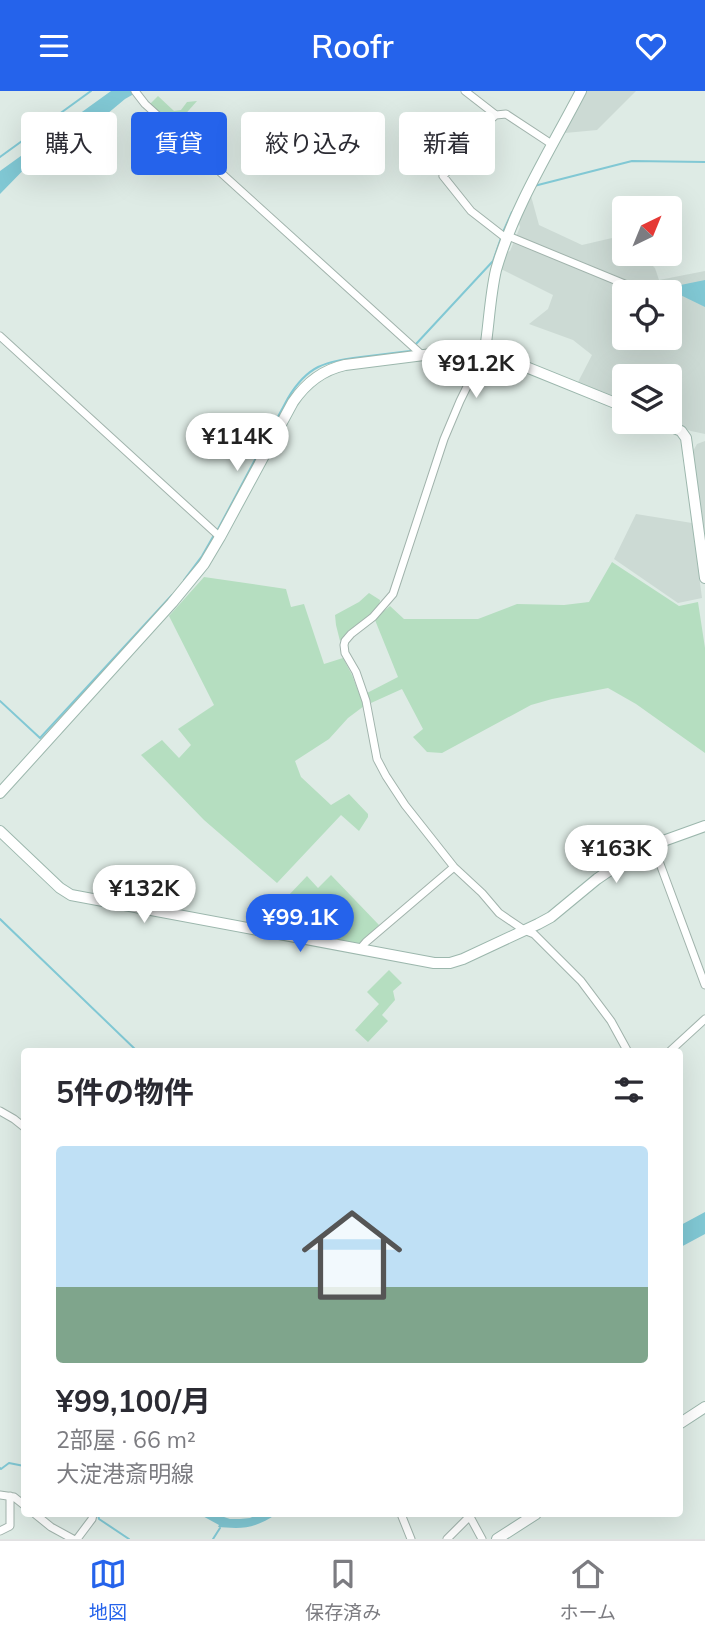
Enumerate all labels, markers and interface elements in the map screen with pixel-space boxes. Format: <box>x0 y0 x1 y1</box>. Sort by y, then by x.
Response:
text: Roofr <box>311 26 394 66</box>
icon: menu <box>35 27 73 65</box>
icon: heart <box>632 27 670 65</box>
chip: 購入 <box>21 112 117 175</box>
chip: 賃貸 <box>131 112 227 175</box>
chip: 絞り込み <box>241 112 385 175</box>
chip: 新着 <box>399 112 495 175</box>
north arrow <box>612 196 682 266</box>
map controls <box>612 196 682 434</box>
button: locate <box>612 280 682 350</box>
pin: ¥91.2K <box>419 341 533 400</box>
text: ¥91.2K <box>438 348 514 377</box>
button: layers <box>612 364 682 434</box>
pin: ¥114K <box>188 413 286 473</box>
text: ¥114K <box>202 421 272 450</box>
pin: ¥163K <box>567 825 665 885</box>
text: ¥163K <box>581 833 651 862</box>
pin: ¥132K <box>95 865 193 925</box>
text: ¥132K <box>109 873 179 902</box>
pin: ¥99.1K <box>243 895 357 954</box>
text: ¥99.1K <box>262 902 338 931</box>
icon: filters <box>610 1071 648 1109</box>
text: 5件の物件 <box>56 1073 194 1111</box>
icon: home <box>289 1192 415 1318</box>
text: ¥99,100/月 <box>56 1382 211 1420</box>
text: 2部屋 · 66 m² <box>56 1425 196 1454</box>
text: 大淀港斎明線 <box>56 1459 194 1488</box>
tab: 地図 <box>89 1555 127 1624</box>
tab: 保存済み <box>305 1555 381 1624</box>
tab: ホーム <box>559 1555 616 1624</box>

